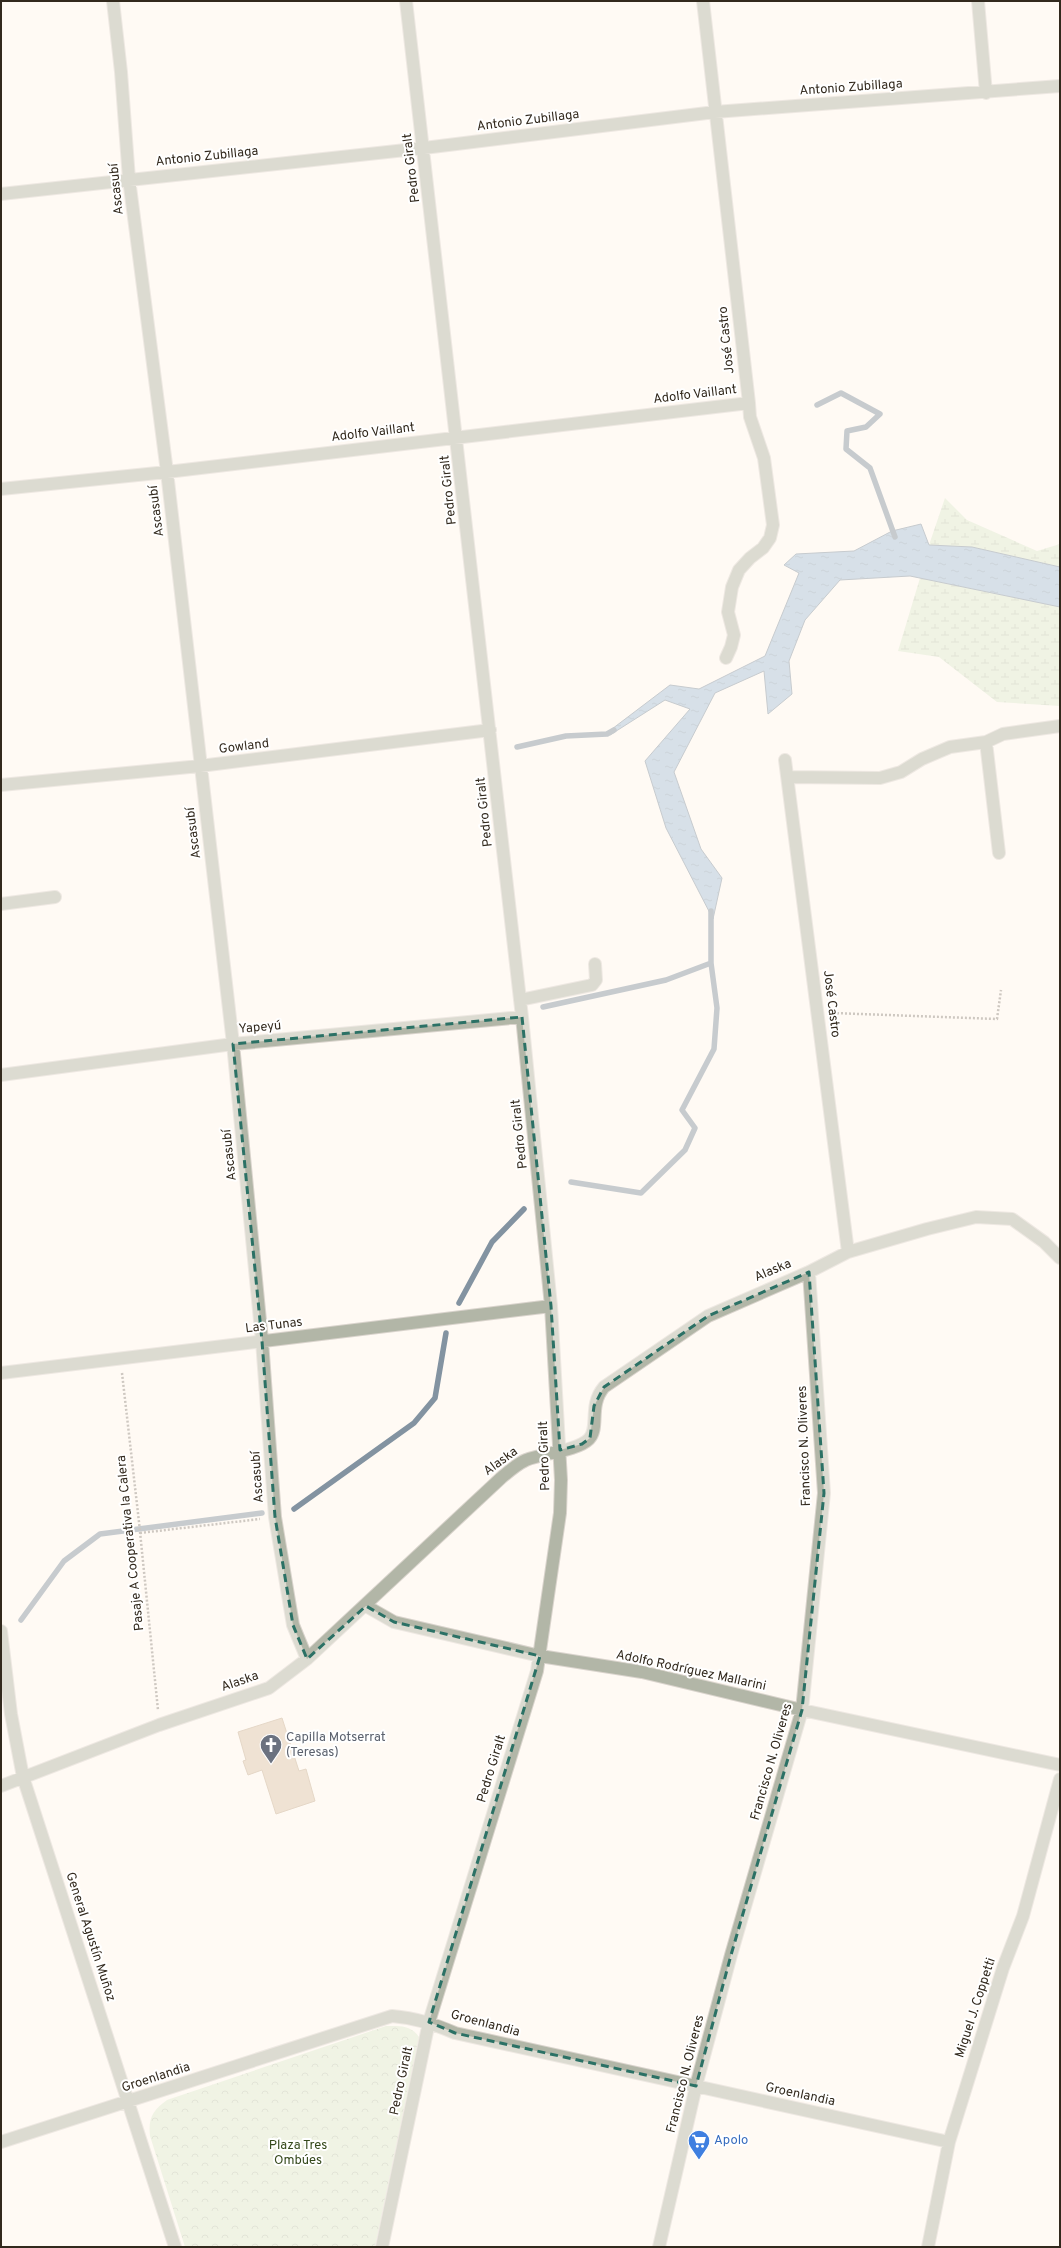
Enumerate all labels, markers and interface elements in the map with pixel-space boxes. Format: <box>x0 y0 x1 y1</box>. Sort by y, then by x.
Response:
street label: Antonio Zubillaga <box>799 76 903 100</box>
street label: Antonio Zubillaga <box>476 107 580 135</box>
street label: Pedro Giralt <box>400 132 424 204</box>
street label: Antonio Zubillaga <box>155 144 259 170</box>
street label: Ascasubí <box>106 161 128 216</box>
street label: José Castro <box>715 305 739 375</box>
street label: Adolfo Vaillant <box>652 382 738 408</box>
street label: Adolfo Vaillant <box>330 420 416 446</box>
street label: Pedro Giralt <box>437 454 461 526</box>
street label: Ascasubí <box>146 483 168 538</box>
street label: Gowland <box>218 736 270 758</box>
street label: Pedro Giralt <box>473 776 497 848</box>
street label: Ascasubí <box>183 805 205 860</box>
street label: José Castro <box>819 969 843 1039</box>
street label: Yapeyú <box>238 1018 282 1038</box>
street label: Pedro Giralt <box>508 1098 532 1170</box>
street label: Ascasubí <box>219 1127 241 1182</box>
street label: Alaska <box>752 1256 794 1286</box>
street label: Las Tunas <box>244 1315 304 1337</box>
street label: Francisco N. Oliveres <box>795 1385 815 1507</box>
street label: Pedro Giralt <box>536 1421 554 1491</box>
street label: Alaska <box>481 1444 521 1480</box>
street label: Ascasubí <box>248 1449 268 1503</box>
street label: Pasaje A Cooperativa la Calera <box>114 1454 148 1632</box>
street label: Adolfo Rodríguez Mallarini <box>614 1647 768 1695</box>
street label: Alaska <box>219 1668 261 1696</box>
street label: Francisco N. Oliveres <box>748 1702 796 1822</box>
place label: Capilla Motserrat (Teresas) <box>286 1730 386 1761</box>
church icon: Capilla Motserrat (Teresas) <box>258 1732 284 1765</box>
street label: Pedro Giralt <box>474 1733 510 1805</box>
street label: General Agustín Muñoz <box>62 1870 118 2004</box>
street label: Miguel J. Coppetti <box>952 1956 1000 2060</box>
street label: Groenlandia <box>449 2007 521 2041</box>
street label: Francisco N. Oliveres <box>664 2013 708 2135</box>
street label: Pedro Giralt <box>387 2045 417 2117</box>
street label: Groenlandia <box>120 2059 192 2097</box>
street label: Groenlandia <box>764 2080 836 2110</box>
supermarket icon: Apolo <box>686 2128 712 2161</box>
place label: Apolo <box>714 2133 748 2149</box>
park label: Plaza Tres Ombúes <box>269 2138 327 2169</box>

